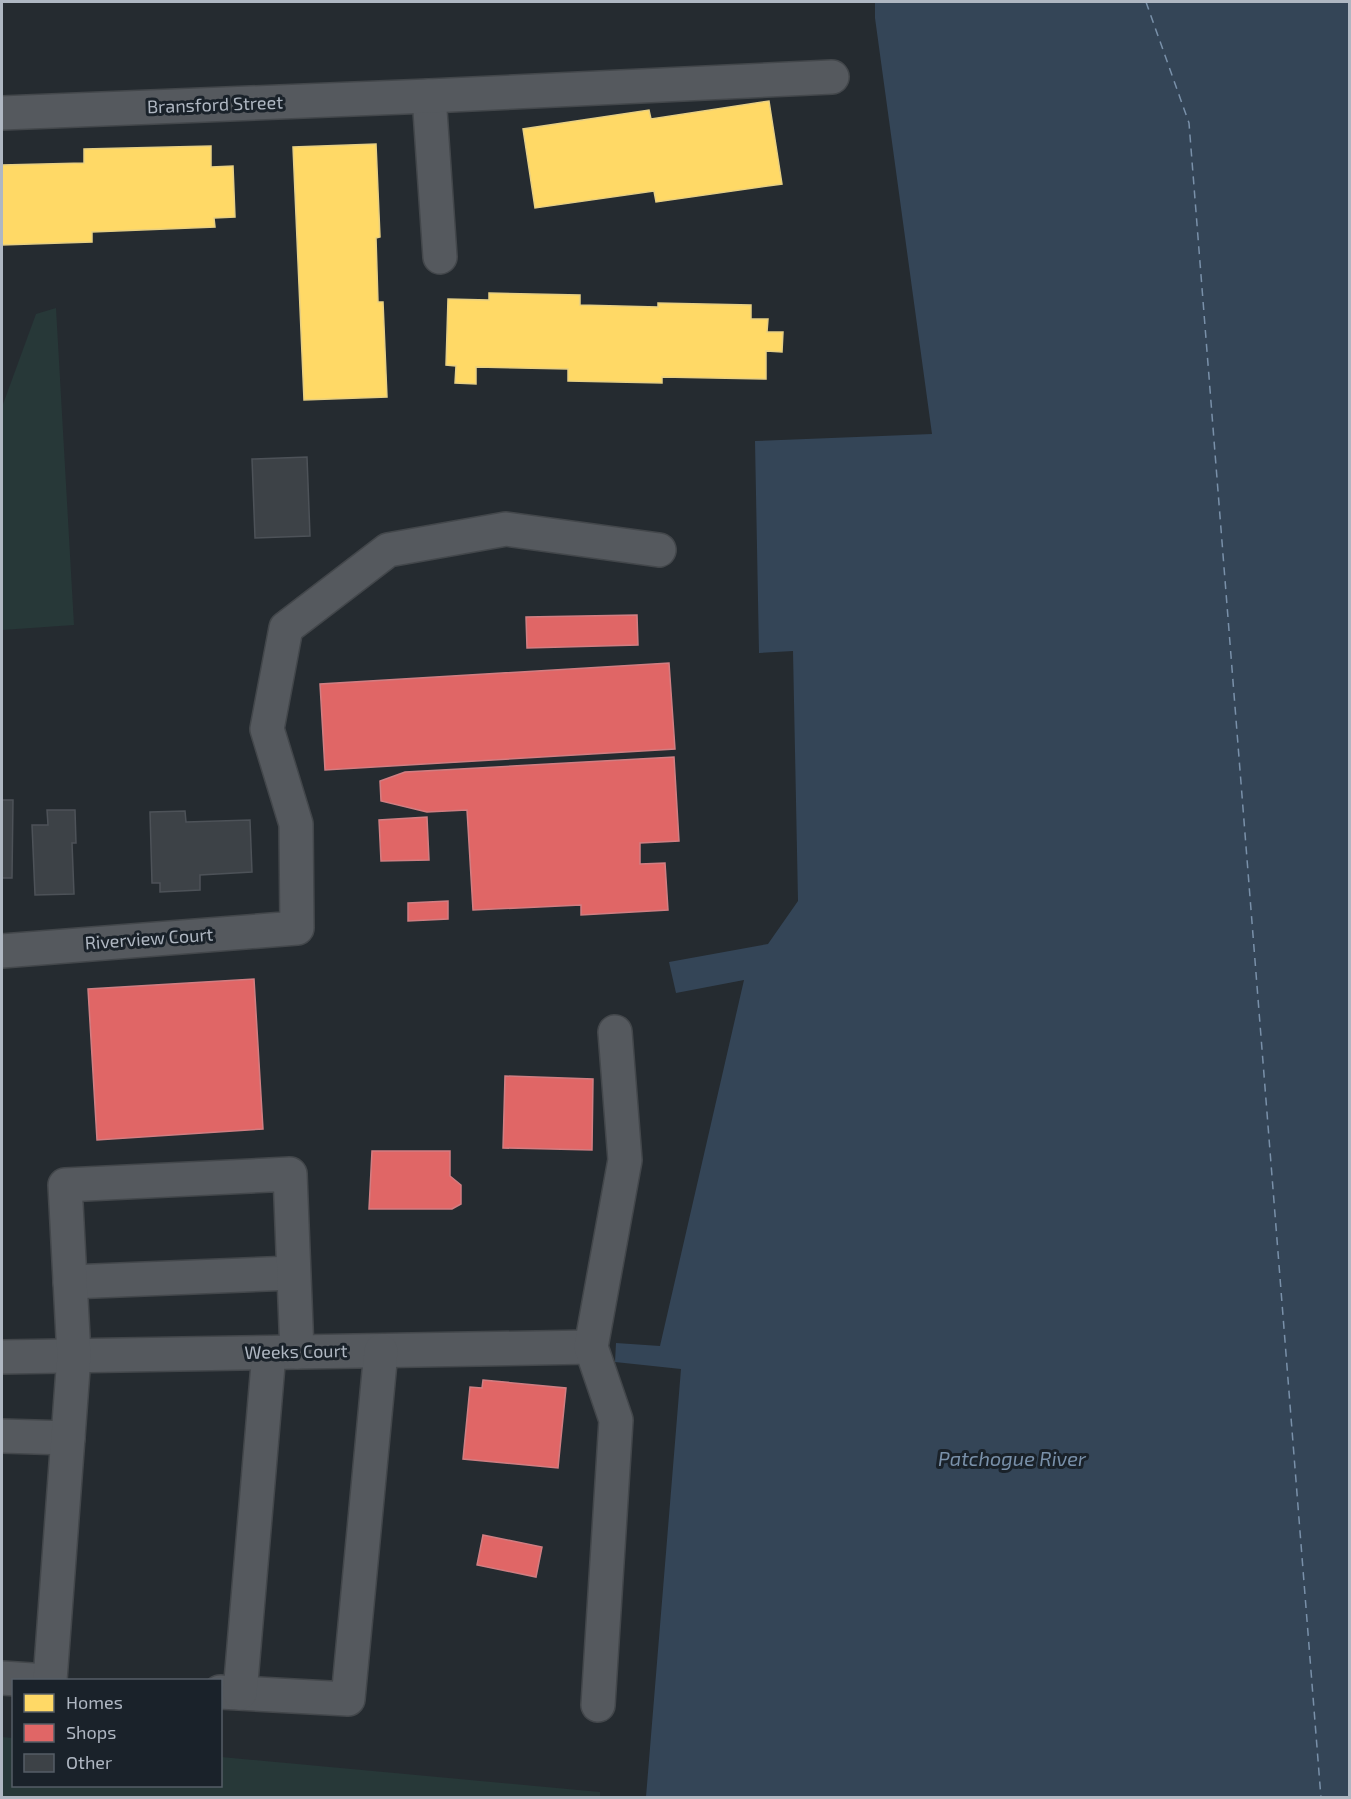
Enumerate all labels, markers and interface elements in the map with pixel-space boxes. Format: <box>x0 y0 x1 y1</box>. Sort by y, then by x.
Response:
street label: Bransford Street <box>147 91 284 117</box>
street label: Riverview Court <box>84 923 214 953</box>
street label: Weeks Court <box>244 1339 348 1363</box>
water label: Patchogue River <box>938 1446 1087 1470</box>
legend <box>12 1679 222 1787</box>
text: Homes <box>66 1691 123 1713</box>
text: Shops <box>66 1721 116 1743</box>
text: Other <box>66 1751 112 1773</box>

